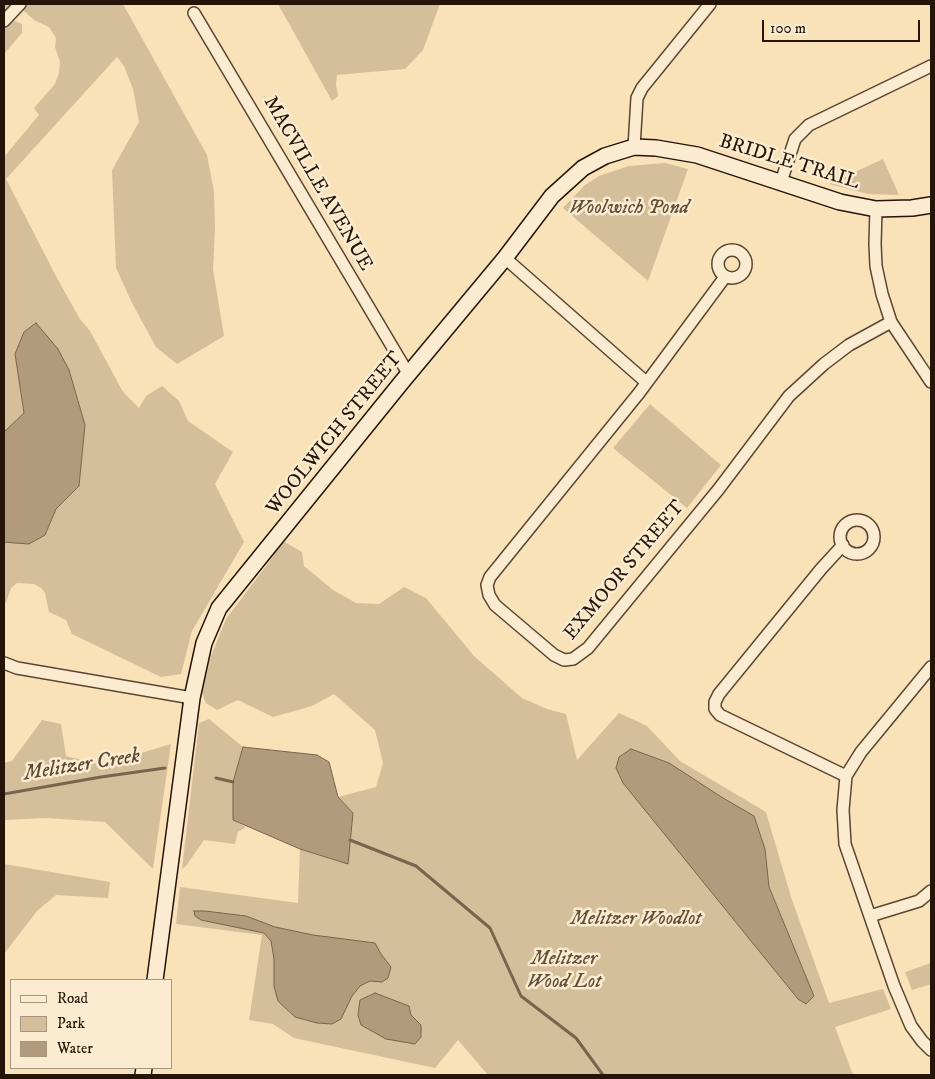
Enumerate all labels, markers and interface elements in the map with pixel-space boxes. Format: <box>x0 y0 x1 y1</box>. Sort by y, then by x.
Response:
scale bar <box>765 10 922 42</box>
text: 100 m <box>770 19 806 38</box>
street label: MACVILLE AVENUE <box>257 93 377 275</box>
street label: BRIDLE TRAIL <box>716 130 862 196</box>
park label: Woolwich Pond <box>569 197 689 221</box>
street label: WOOLWICH STREET <box>262 348 408 520</box>
street label: EXMOOR STREET <box>560 496 690 646</box>
water label: Melitzer Creek <box>22 744 142 788</box>
park label: Melitzer Woodlot <box>571 908 701 932</box>
park label: Melitzer Wood Lot <box>527 948 601 995</box>
legend <box>10 979 172 1069</box>
text: Road <box>57 989 88 1008</box>
text: Park <box>57 1014 85 1033</box>
text: Water <box>57 1039 93 1058</box>

